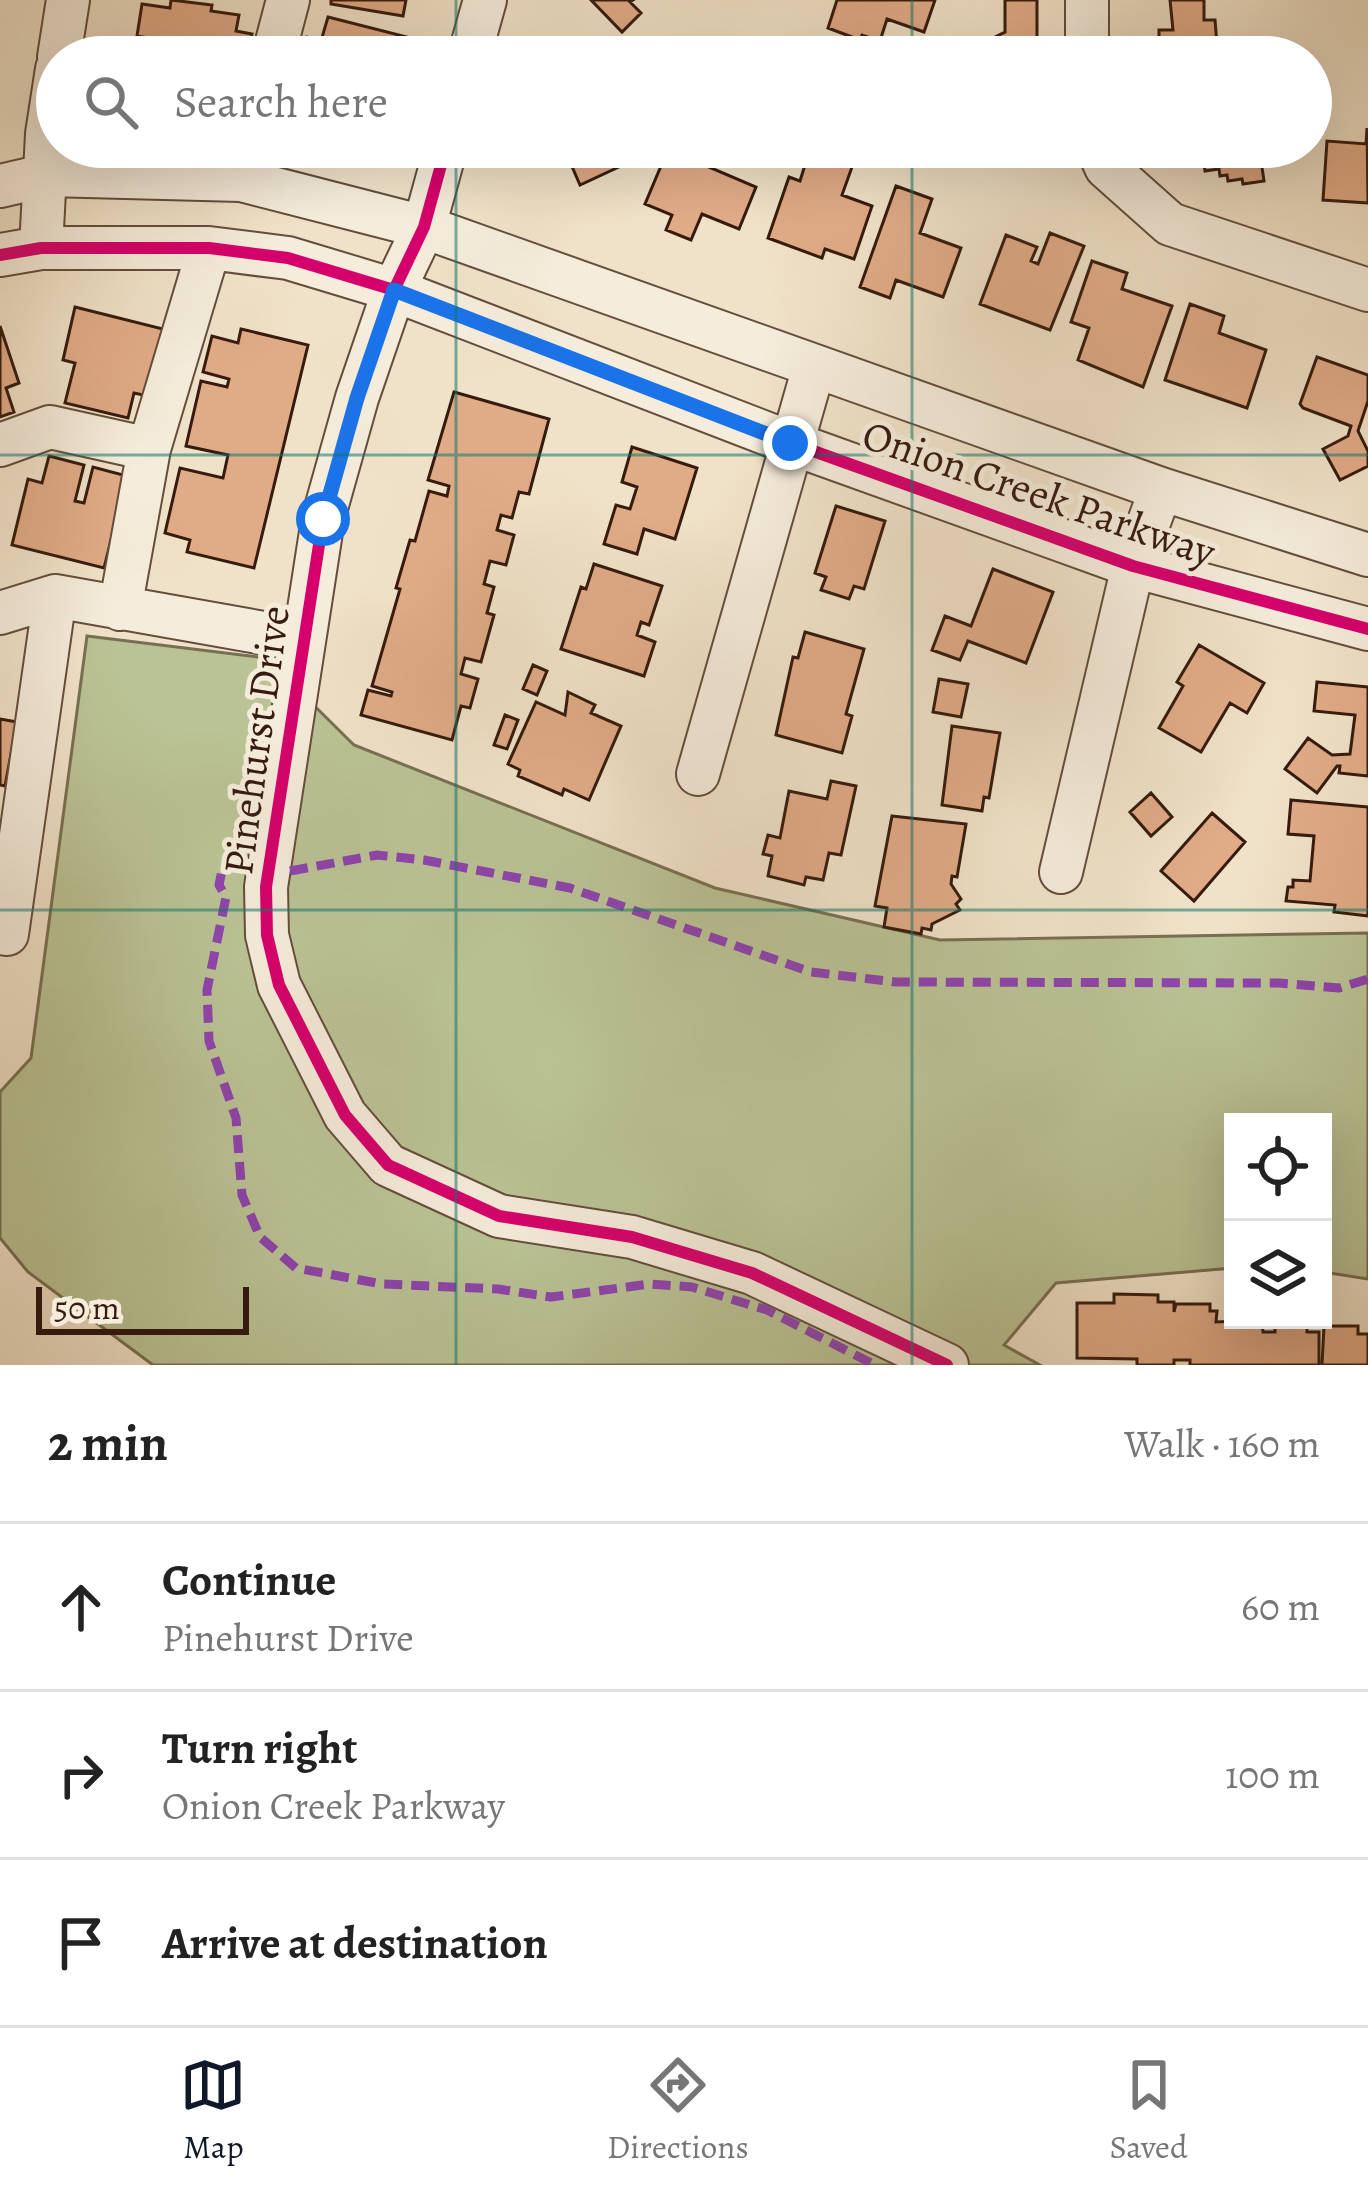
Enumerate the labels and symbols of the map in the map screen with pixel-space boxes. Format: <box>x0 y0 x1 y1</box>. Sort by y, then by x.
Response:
street label: Onion Creek Parkway <box>855 406 1224 580</box>
route end <box>763 416 817 470</box>
route start <box>296 492 350 546</box>
street label: Pinehurst Drive <box>209 602 303 878</box>
scale bar <box>36 1281 249 1334</box>

